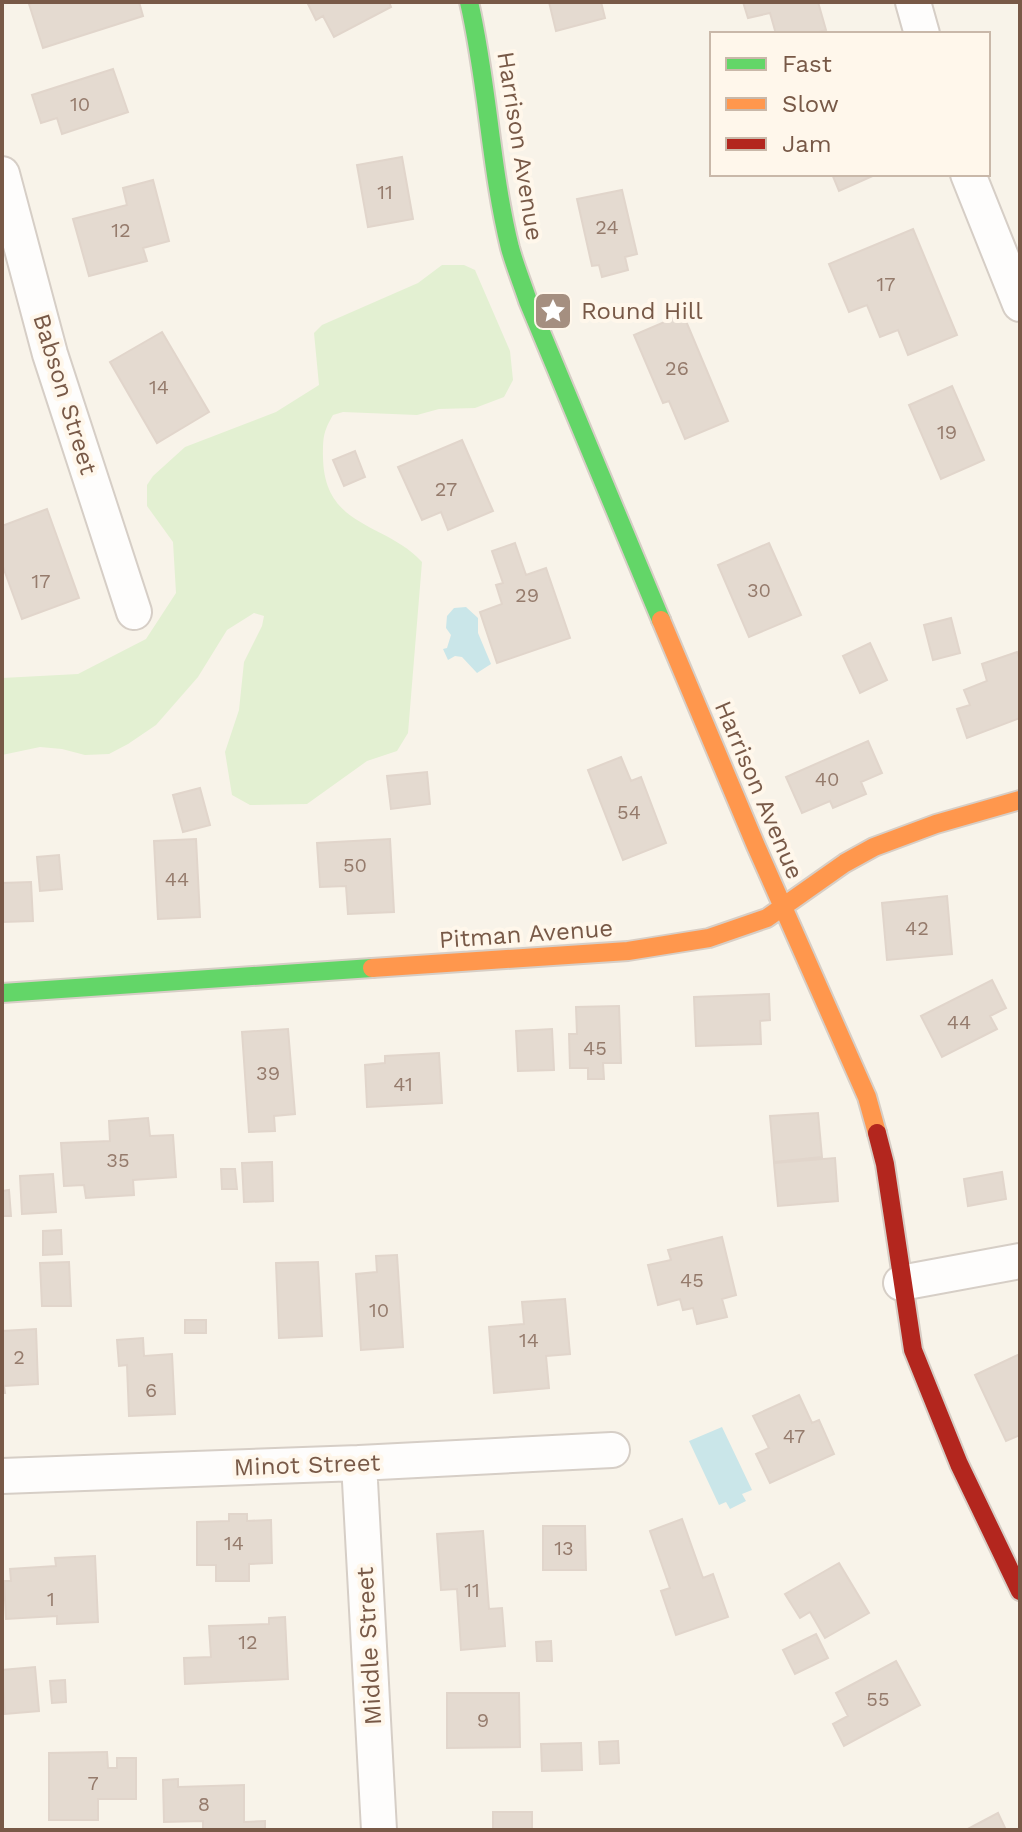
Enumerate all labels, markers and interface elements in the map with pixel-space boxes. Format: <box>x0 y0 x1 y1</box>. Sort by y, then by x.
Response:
legend <box>710 32 990 176</box>
street label: Harrison Avenue <box>491 49 549 243</box>
text: Fast <box>782 50 832 78</box>
text: Slow <box>782 90 839 118</box>
house number: 10 <box>70 92 90 116</box>
text: Jam <box>782 130 832 158</box>
house number: 11 <box>377 180 393 204</box>
house number: 24 <box>595 215 619 239</box>
house number: 12 <box>111 218 131 242</box>
house number: 17 <box>876 272 896 296</box>
place icon: Round Hill <box>532 290 574 332</box>
place label: Round Hill <box>581 297 703 325</box>
street label: Babson Street <box>27 310 103 478</box>
house number: 26 <box>665 356 689 380</box>
house number: 14 <box>149 375 169 399</box>
house number: 19 <box>937 420 957 444</box>
house number: 27 <box>435 477 457 501</box>
house number: 17 <box>31 569 51 593</box>
house number: 30 <box>747 578 771 602</box>
house number: 29 <box>515 583 539 607</box>
street label: Harrison Avenue <box>709 697 809 883</box>
house number: 40 <box>815 767 839 791</box>
house number: 54 <box>617 800 641 824</box>
house number: 50 <box>343 853 367 877</box>
house number: 44 <box>165 867 189 891</box>
street label: Pitman Avenue <box>438 914 614 954</box>
house number: 42 <box>905 916 929 940</box>
house number: 44 <box>947 1010 971 1034</box>
house number: 45 <box>583 1036 607 1060</box>
house number: 39 <box>256 1061 280 1085</box>
house number: 41 <box>393 1072 413 1096</box>
house number: 35 <box>106 1148 130 1172</box>
house number: 45 <box>680 1268 704 1292</box>
house number: 10 <box>369 1298 389 1322</box>
house number: 14 <box>519 1328 539 1352</box>
house number: 2 <box>13 1345 25 1369</box>
house number: 6 <box>145 1378 157 1402</box>
house number: 47 <box>783 1424 805 1448</box>
street label: Minot Street <box>233 1448 381 1482</box>
house number: 14 <box>224 1531 244 1555</box>
house number: 13 <box>554 1536 574 1560</box>
street label: Middle Street <box>351 1566 387 1726</box>
house number: 11 <box>464 1578 480 1602</box>
house number: 1 <box>47 1587 55 1611</box>
house number: 12 <box>238 1630 258 1654</box>
house number: 55 <box>866 1687 890 1711</box>
house number: 9 <box>477 1708 489 1732</box>
house number: 7 <box>87 1771 99 1795</box>
house number: 8 <box>198 1792 210 1816</box>

